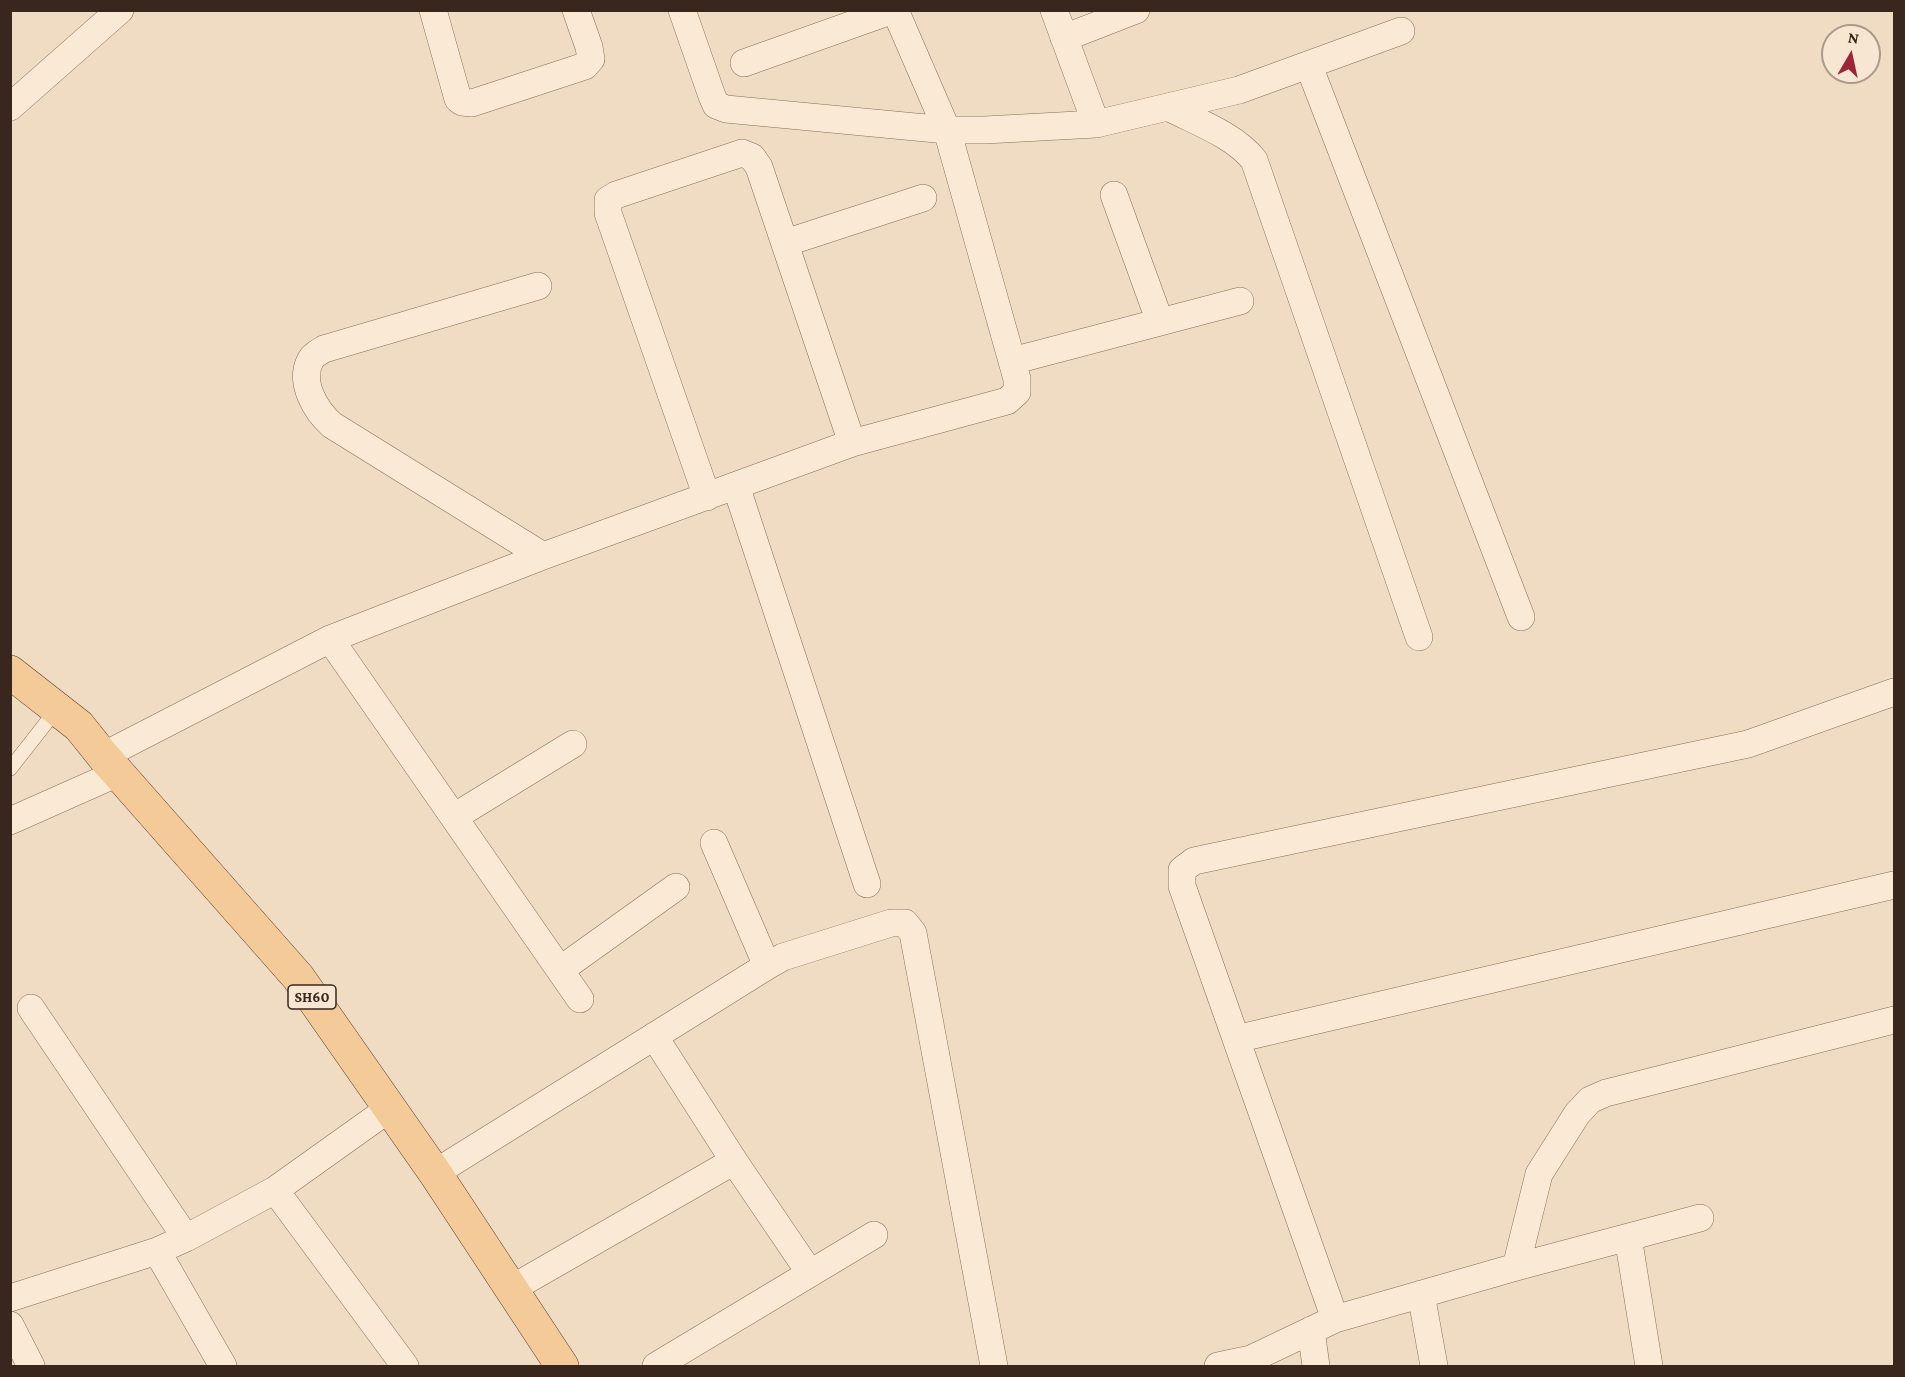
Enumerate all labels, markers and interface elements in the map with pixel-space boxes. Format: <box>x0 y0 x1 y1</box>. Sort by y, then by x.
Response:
north arrow <box>1821 24 1881 84</box>
text: N <box>1847 28 1860 47</box>
road number: SH60 <box>288 985 336 1009</box>

